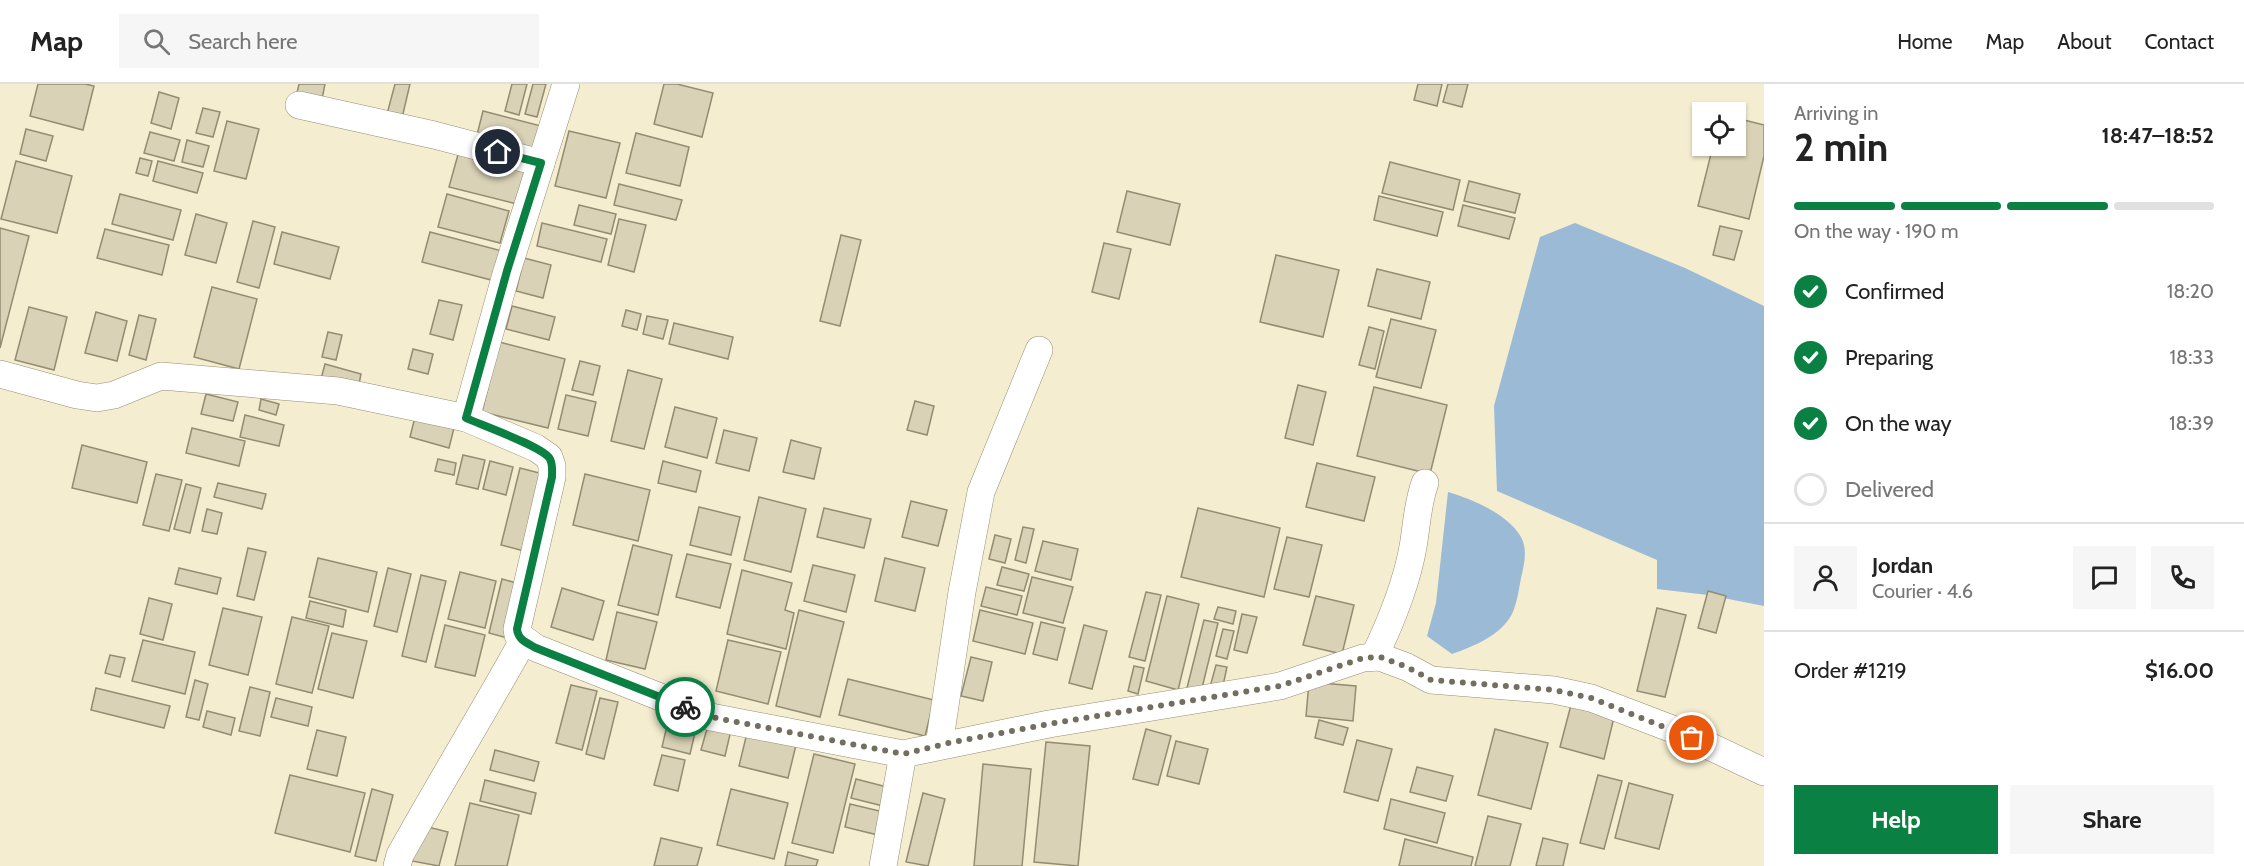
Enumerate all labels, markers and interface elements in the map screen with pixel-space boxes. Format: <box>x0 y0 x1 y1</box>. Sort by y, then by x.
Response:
search box <box>119 14 539 68</box>
text: Map <box>30 24 83 58</box>
icon: search <box>140 25 173 58</box>
text: Search here <box>188 28 297 55</box>
text: Home <box>1897 29 1953 54</box>
text: Map <box>1986 29 2024 54</box>
text: About <box>2057 29 2111 54</box>
text: Contact <box>2144 29 2214 54</box>
text: Arriving in <box>1794 101 1878 125</box>
map controls <box>1692 102 1746 156</box>
button: locate <box>1692 102 1746 156</box>
text: 18:47–18:52 <box>2102 122 2214 149</box>
text: 2 min <box>1794 123 1888 171</box>
pin <box>472 126 523 177</box>
icon: home <box>481 135 514 168</box>
text: On the way · 190 m <box>1794 219 1959 243</box>
icon: check <box>1794 275 1827 308</box>
text: Confirmed <box>1845 278 1944 305</box>
text: 18:20 <box>2167 279 2214 303</box>
icon: check <box>1794 341 1827 374</box>
text: Preparing <box>1845 344 1933 371</box>
text: 18:33 <box>2170 345 2214 369</box>
icon: check <box>1794 407 1827 440</box>
text: On the way <box>1845 410 1952 437</box>
text: 18:39 <box>2169 411 2214 435</box>
text: Delivered <box>1845 476 1934 503</box>
button: person <box>1794 546 1857 609</box>
button: chat <box>2073 546 2136 609</box>
button: phone <box>2151 546 2214 609</box>
text: Jordan <box>1872 552 1933 579</box>
text: Courier · 4.6 <box>1872 579 1973 603</box>
text: Order #1219 <box>1794 657 1907 684</box>
text: $16.00 <box>2145 657 2214 684</box>
courier <box>655 677 715 737</box>
icon: bike <box>669 691 702 724</box>
pin <box>1666 712 1717 763</box>
icon: bag <box>1675 721 1708 754</box>
button: Help <box>1794 785 1998 854</box>
button: Share <box>2010 785 2214 854</box>

